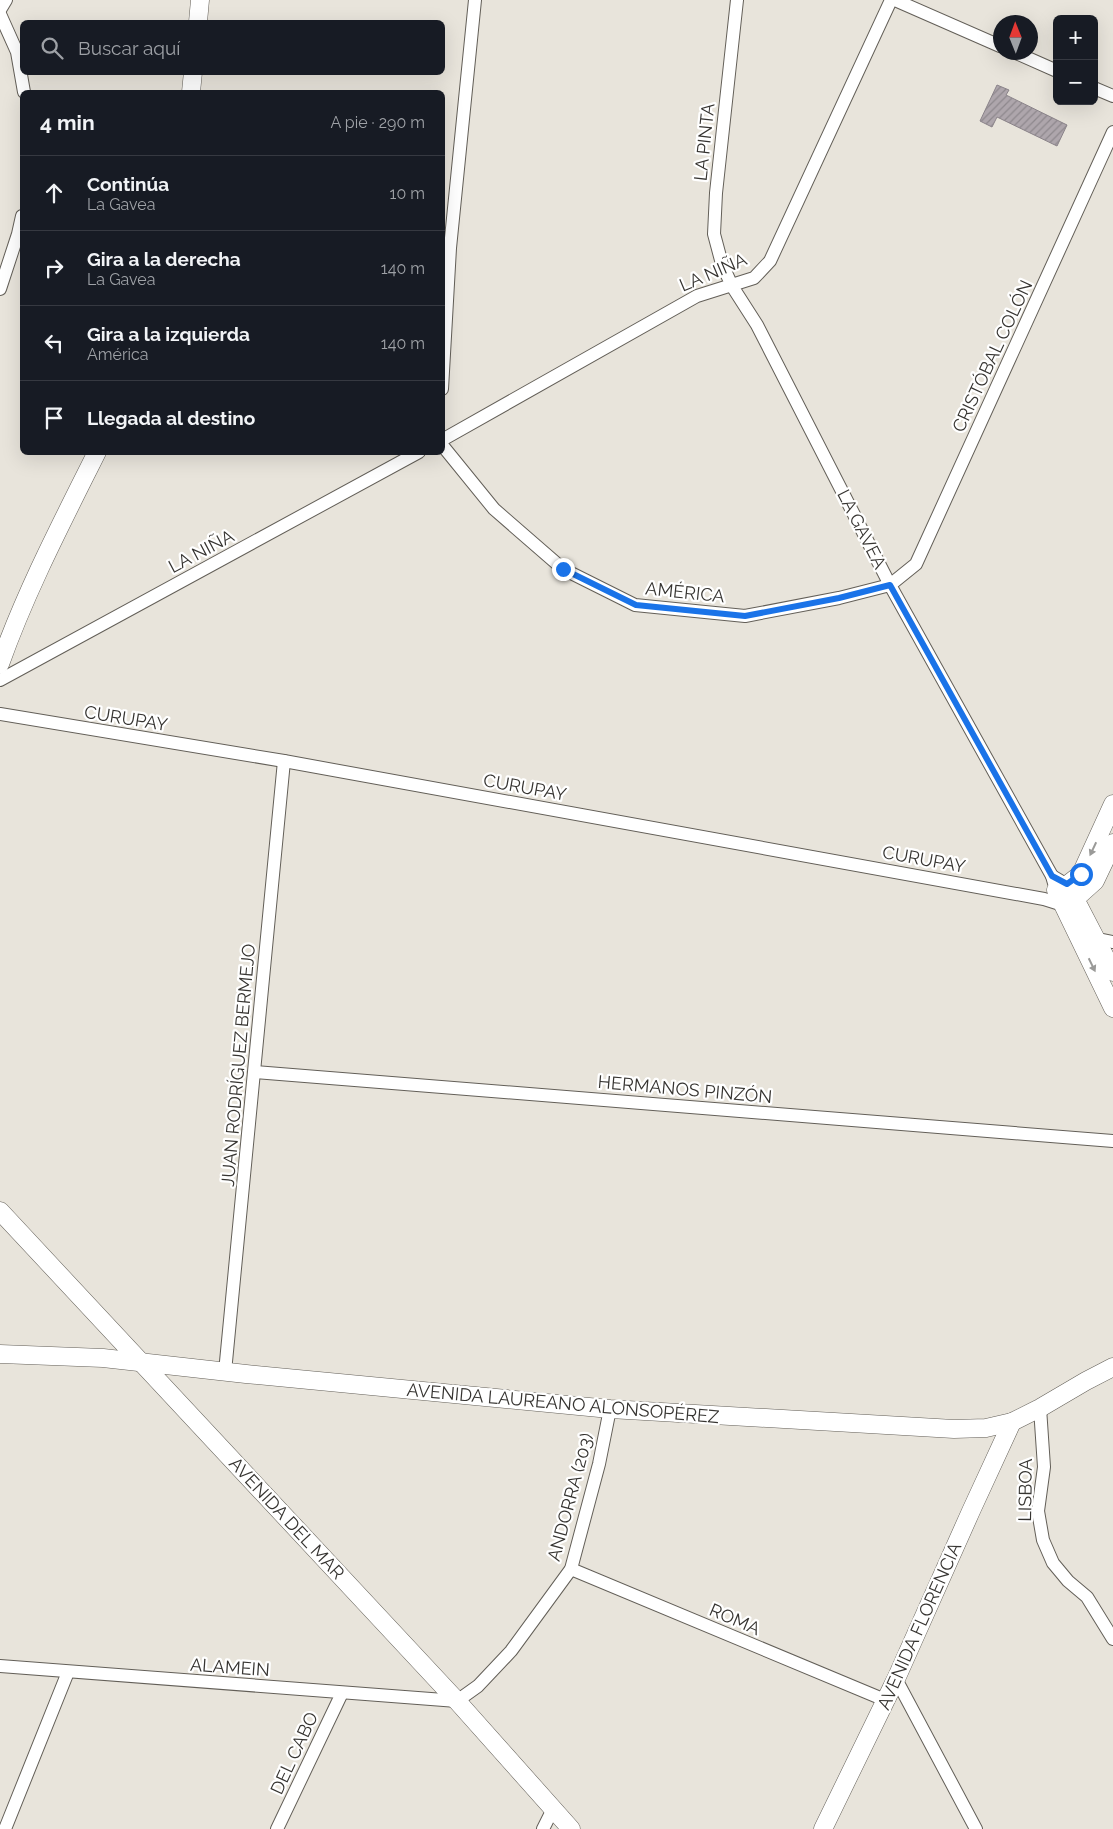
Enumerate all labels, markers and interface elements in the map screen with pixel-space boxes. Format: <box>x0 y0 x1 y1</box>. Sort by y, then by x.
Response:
north arrow <box>993 15 1038 60</box>
map controls <box>1053 15 1098 105</box>
button: + <box>1053 15 1098 60</box>
search box <box>20 20 445 75</box>
icon: search <box>38 34 66 62</box>
text: Buscar aquí <box>78 37 180 59</box>
button: − <box>1053 60 1098 105</box>
street label: LA PINTA <box>689 102 719 182</box>
text: 4 min <box>40 110 95 135</box>
text: A pie · 290 m <box>330 113 425 132</box>
text: Continúa <box>87 173 169 195</box>
icon: ahead <box>40 179 68 207</box>
text: 10 m <box>390 184 425 203</box>
text: La Gavea <box>87 195 155 214</box>
text: Gira a la derecha <box>87 248 241 270</box>
street label: LA NIÑA <box>676 248 750 296</box>
icon: right <box>40 254 68 282</box>
text: 140 m <box>381 259 425 278</box>
text: La Gavea <box>87 270 155 289</box>
street label: CRISTÓBAL COLÓN <box>947 276 1036 435</box>
text: Gira a la izquierda <box>87 323 250 345</box>
icon: left <box>40 329 68 357</box>
text: 140 m <box>381 334 425 353</box>
text: América <box>87 345 149 364</box>
icon: arrive <box>40 404 68 432</box>
text: Llegada al destino <box>87 407 255 429</box>
street label: LA GAVEA <box>833 486 891 572</box>
street label: LA NIÑA <box>165 525 237 577</box>
route end <box>552 558 575 581</box>
street label: AMÉRICA <box>644 576 726 607</box>
street label: CURUPAY <box>83 701 169 735</box>
street label: CURUPAY <box>482 769 568 805</box>
street label: CURUPAY <box>881 841 967 877</box>
one-way arrow <box>1088 842 1096 856</box>
route start <box>1070 863 1093 886</box>
street label: JUAN RODRÍGUEZ BERMEJO <box>216 943 259 1187</box>
one-way arrow <box>1088 958 1096 972</box>
street label: HERMANOS PINZÓN <box>597 1070 773 1107</box>
street label: AVENIDA LAUREANO ALONSOPÉREZ <box>406 1378 720 1427</box>
street label: ANDORRA (203) <box>543 1430 597 1563</box>
street label: AVENIDA DEL MAR <box>225 1453 349 1584</box>
street label: LISBOA <box>1014 1458 1036 1522</box>
street label: AVENIDA FLORENCIA <box>873 1539 965 1713</box>
street label: ROMA <box>706 1599 764 1639</box>
street label: ALAMEIN <box>189 1654 271 1680</box>
street label: DEL CABO <box>266 1709 322 1797</box>

